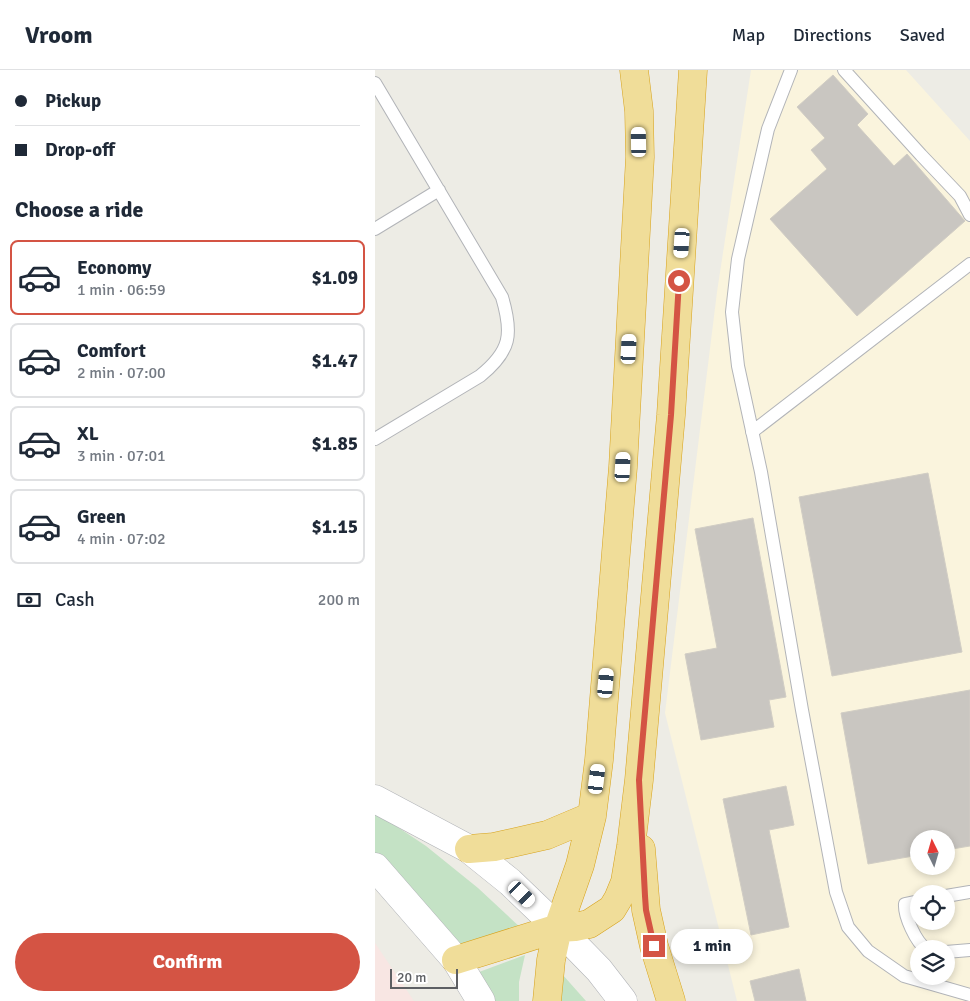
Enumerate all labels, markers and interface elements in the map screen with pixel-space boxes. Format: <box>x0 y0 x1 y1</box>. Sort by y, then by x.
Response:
text: Vroom <box>25 20 93 50</box>
text: Map <box>732 24 765 46</box>
text: Directions <box>793 24 872 46</box>
text: Saved <box>900 24 945 46</box>
text: Pickup <box>45 89 101 113</box>
car <box>631 127 646 157</box>
text: Drop-off <box>45 138 115 162</box>
text: Choose a ride <box>15 196 143 223</box>
car <box>673 228 690 258</box>
icon: car <box>17 255 62 300</box>
text: Economy <box>77 256 151 280</box>
text: $1.09 <box>312 266 358 290</box>
route start <box>668 270 690 292</box>
text: 1 min · 06:59 <box>77 280 166 300</box>
car <box>620 334 637 364</box>
icon: car <box>17 338 62 383</box>
text: Comfort <box>77 339 146 363</box>
text: $1.47 <box>312 349 358 373</box>
text: 2 min · 07:00 <box>77 363 166 383</box>
icon: car <box>17 421 62 466</box>
text: XL <box>77 422 99 446</box>
text: $1.85 <box>312 432 358 456</box>
text: 3 min · 07:01 <box>77 446 166 466</box>
car <box>614 452 631 482</box>
icon: car <box>17 504 62 549</box>
text: Green <box>77 505 126 529</box>
text: $1.15 <box>312 515 358 539</box>
text: 4 min · 07:02 <box>77 529 166 549</box>
icon: cash <box>15 586 43 614</box>
text: Cash <box>55 588 95 612</box>
text: 200 m <box>318 590 360 610</box>
car <box>597 667 614 699</box>
car <box>587 763 606 795</box>
north arrow <box>910 830 955 875</box>
map controls <box>910 830 955 985</box>
car <box>505 878 538 910</box>
button: locate <box>910 885 955 930</box>
callout: 1 min <box>671 928 754 964</box>
button: Confirm <box>15 933 360 991</box>
route end <box>643 935 665 957</box>
text: 1 min <box>693 936 731 956</box>
button: layers <box>910 940 955 985</box>
scale bar <box>390 966 457 989</box>
text: 20 m <box>397 969 426 986</box>

